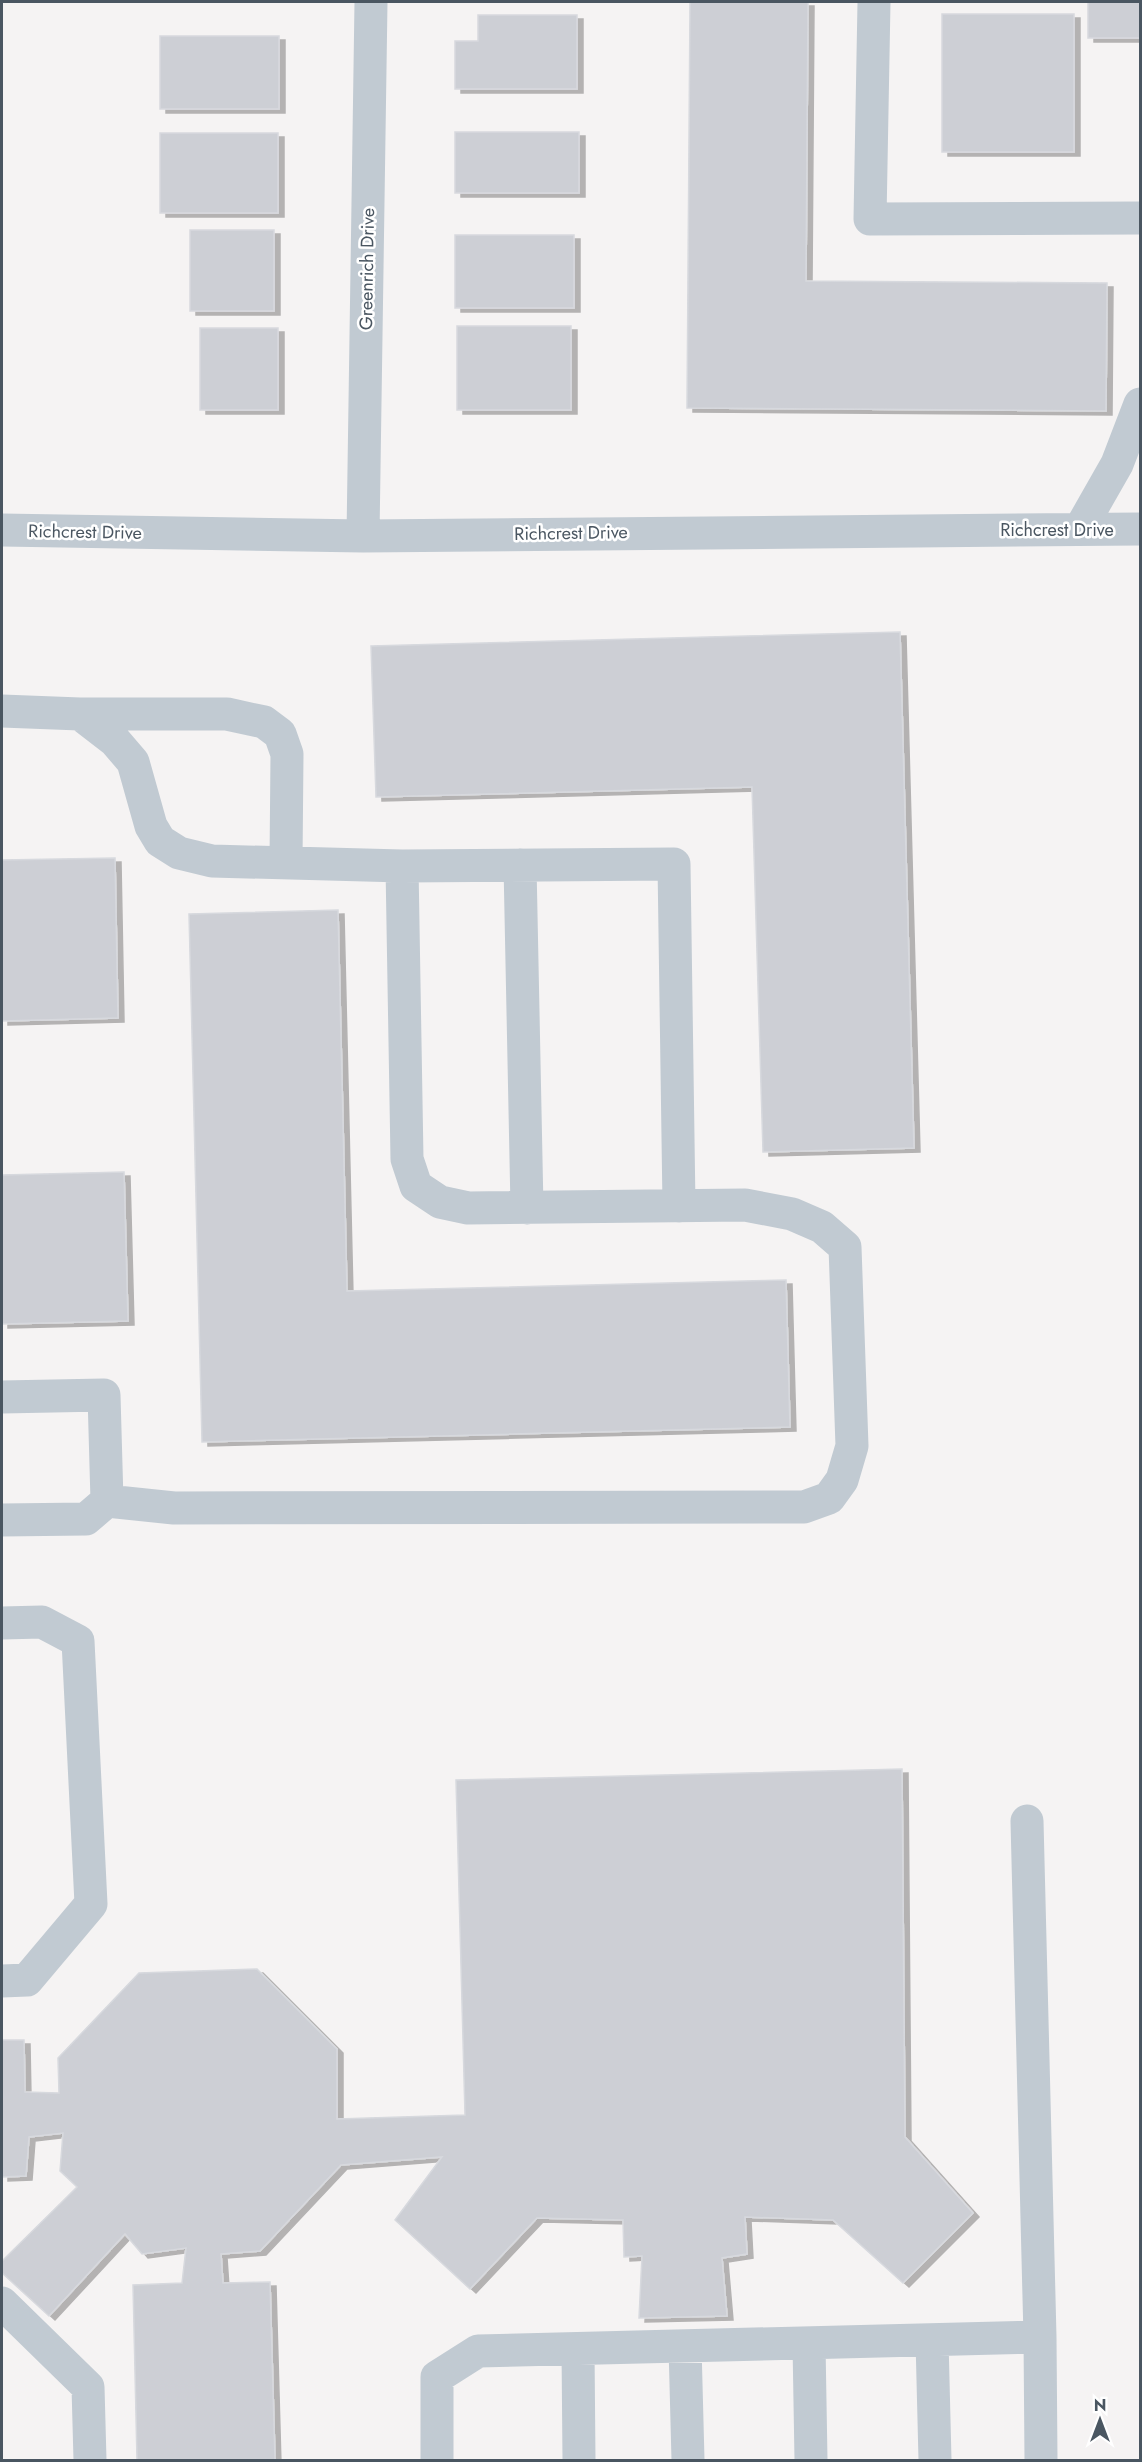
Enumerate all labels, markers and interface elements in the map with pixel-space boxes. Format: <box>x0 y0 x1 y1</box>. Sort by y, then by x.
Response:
street label: Greenrich Drive <box>353 208 381 330</box>
street label: Richcrest Drive <box>1000 517 1114 543</box>
street label: Richcrest Drive <box>28 518 142 546</box>
street label: Richcrest Drive <box>514 519 628 547</box>
north arrow <box>1070 2390 1130 2450</box>
text: N <box>1094 2394 1106 2417</box>

